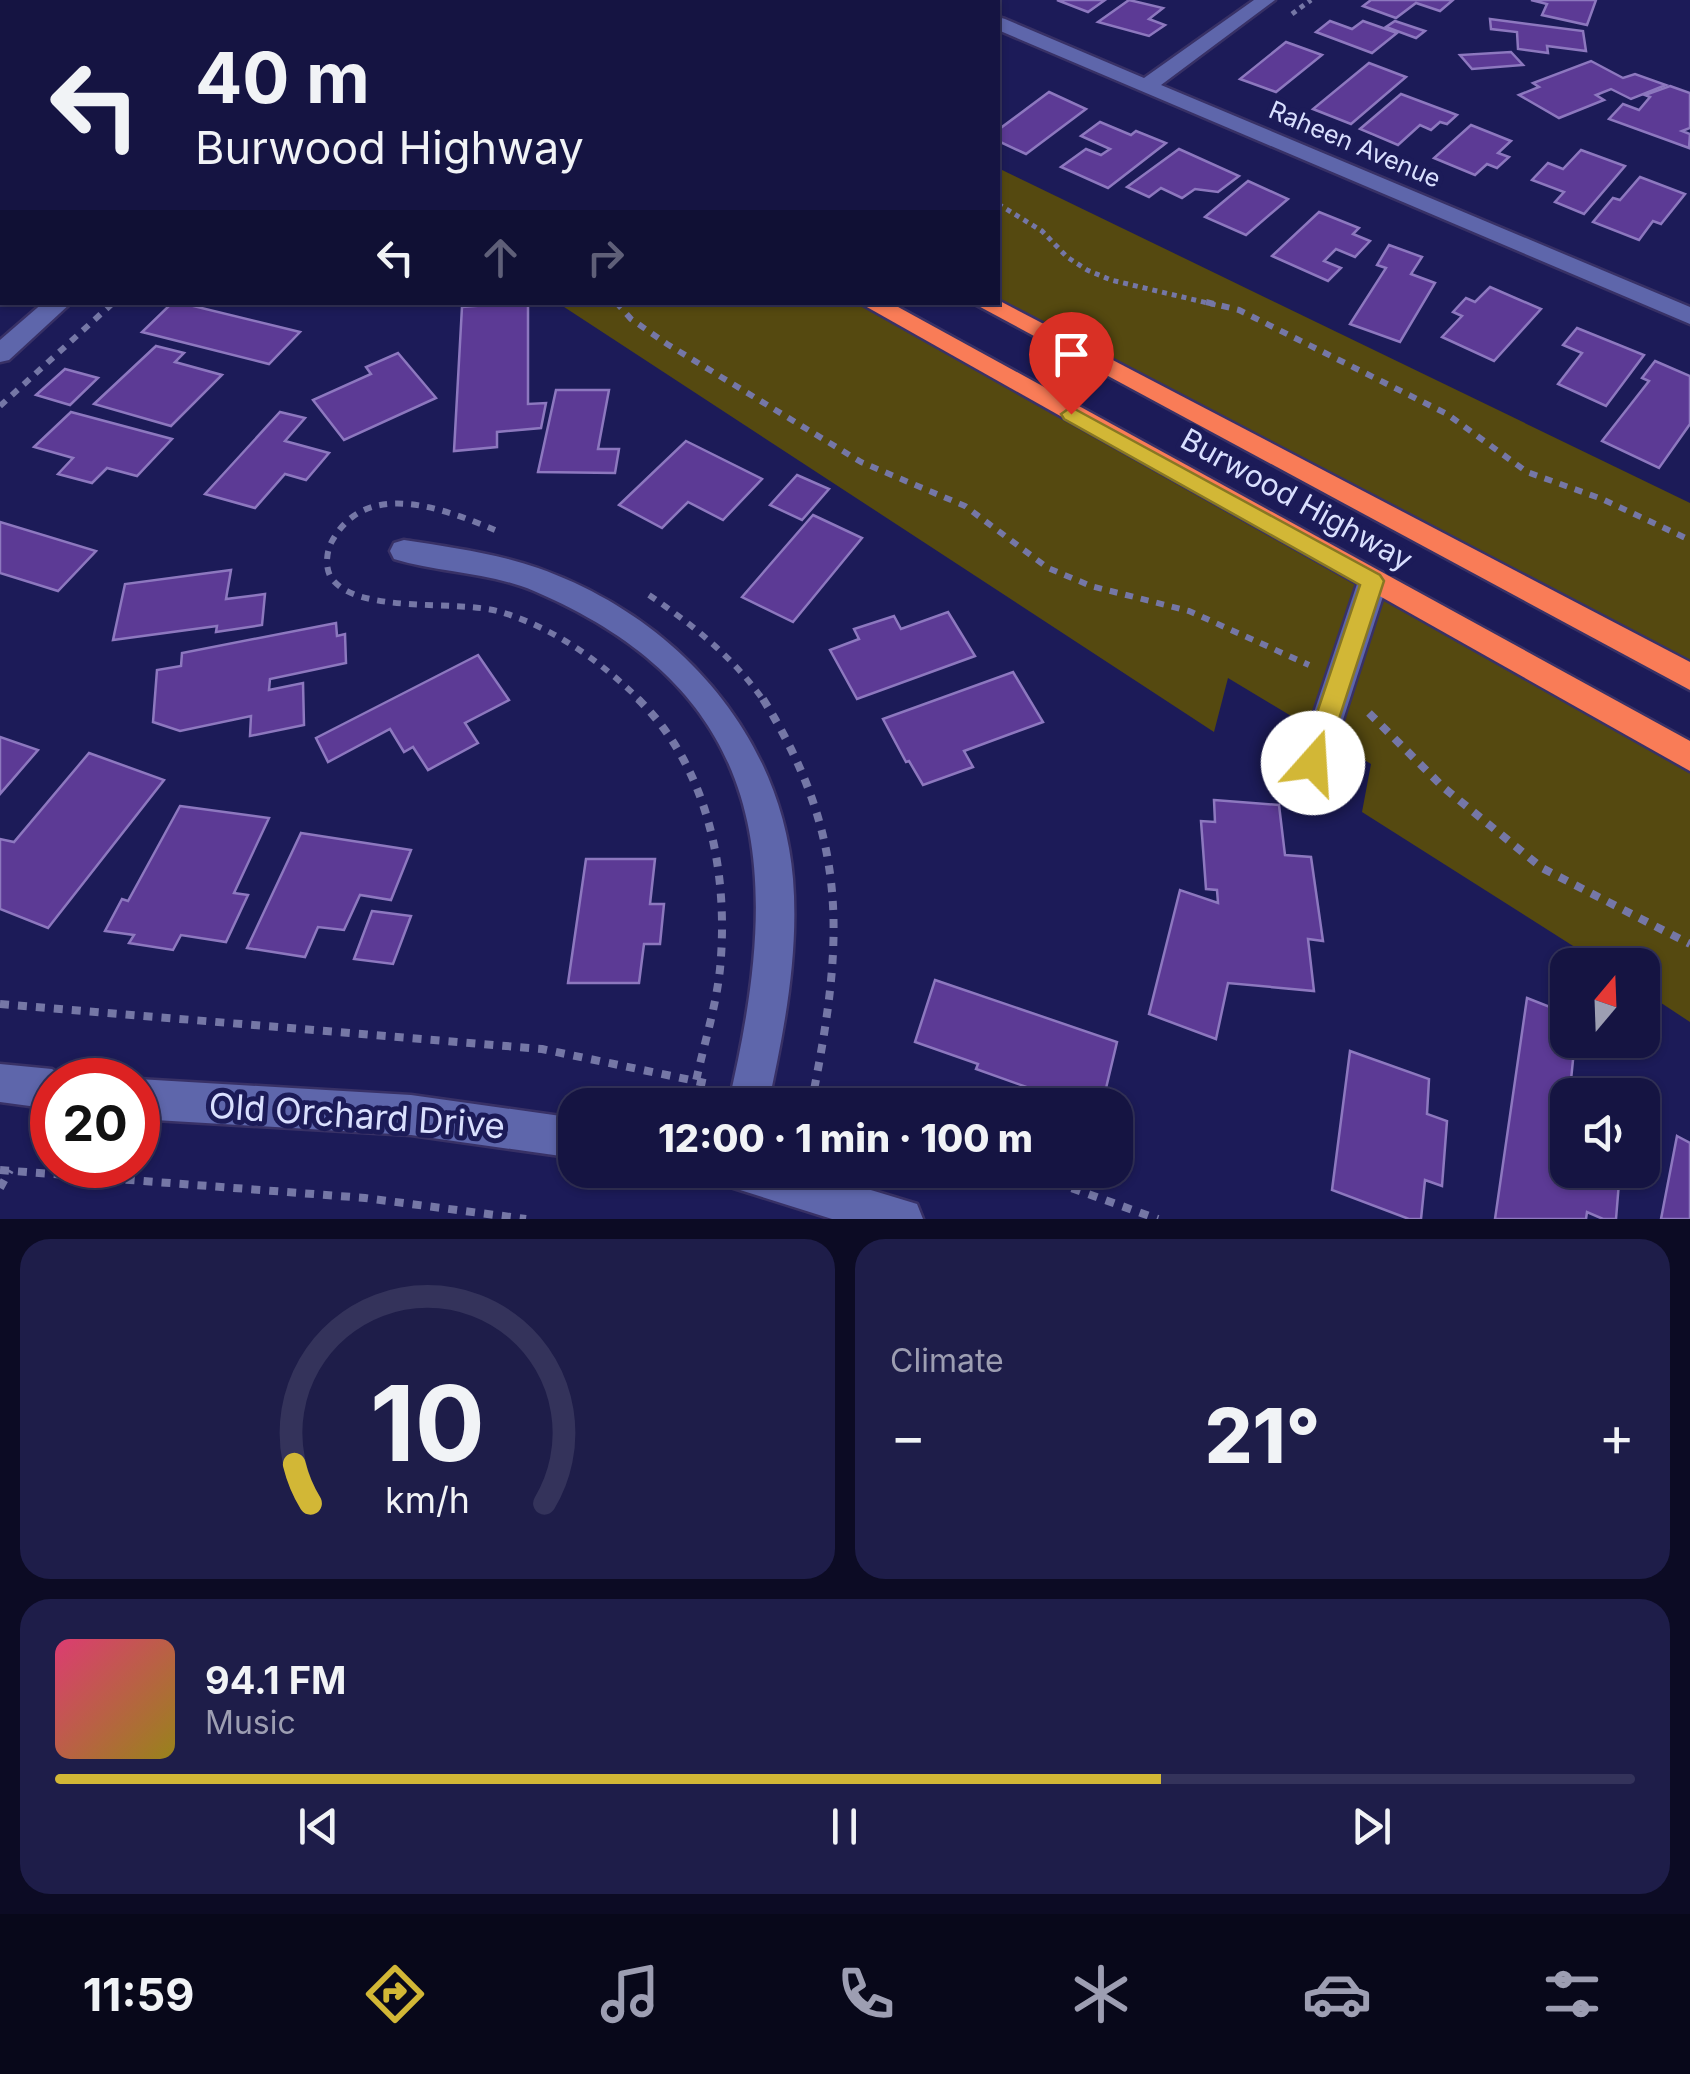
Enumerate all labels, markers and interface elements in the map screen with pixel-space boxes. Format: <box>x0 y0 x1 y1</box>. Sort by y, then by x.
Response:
text: 40 m <box>195 35 370 120</box>
icon: left <box>30 40 160 170</box>
street label: Raheen Avenue <box>1265 94 1445 194</box>
text: Burwood Highway <box>195 120 584 175</box>
icon: left <box>368 230 423 285</box>
icon: ahead <box>473 230 528 285</box>
icon: right <box>578 230 633 285</box>
pin <box>1029 312 1114 415</box>
icon: arrive <box>1044 327 1099 382</box>
street label: Burwood Highway <box>1175 420 1419 578</box>
position arrow <box>1261 711 1365 815</box>
north arrow <box>1550 948 1660 1058</box>
map controls <box>1550 948 1660 1188</box>
speed limit sign: 20 <box>30 1058 160 1188</box>
button: sound <box>1550 1078 1660 1188</box>
street label: Old Orchard Drive <box>207 1084 507 1146</box>
text: 12:00 · 1 min · 100 m <box>658 1115 1033 1161</box>
text: Climate <box>890 1341 1004 1380</box>
text: 10 <box>370 1360 485 1486</box>
text: 21° <box>1205 1390 1320 1481</box>
text: − <box>890 1403 926 1469</box>
text: + <box>1599 1403 1635 1469</box>
text: km/h <box>385 1478 470 1522</box>
text: 94.1 FM <box>205 1657 346 1703</box>
text: Music <box>205 1703 296 1742</box>
icon: previous <box>291 1799 346 1854</box>
icon: pause <box>817 1799 872 1854</box>
icon: next <box>1344 1799 1399 1854</box>
icon: directions <box>360 1959 430 2029</box>
icon: music <box>595 1959 665 2029</box>
icon: phone <box>831 1959 901 2029</box>
icon: climate <box>1066 1959 1136 2029</box>
icon: car <box>1302 1959 1372 2029</box>
icon: filters <box>1537 1959 1607 2029</box>
text: 11:59 <box>83 1967 195 2022</box>

